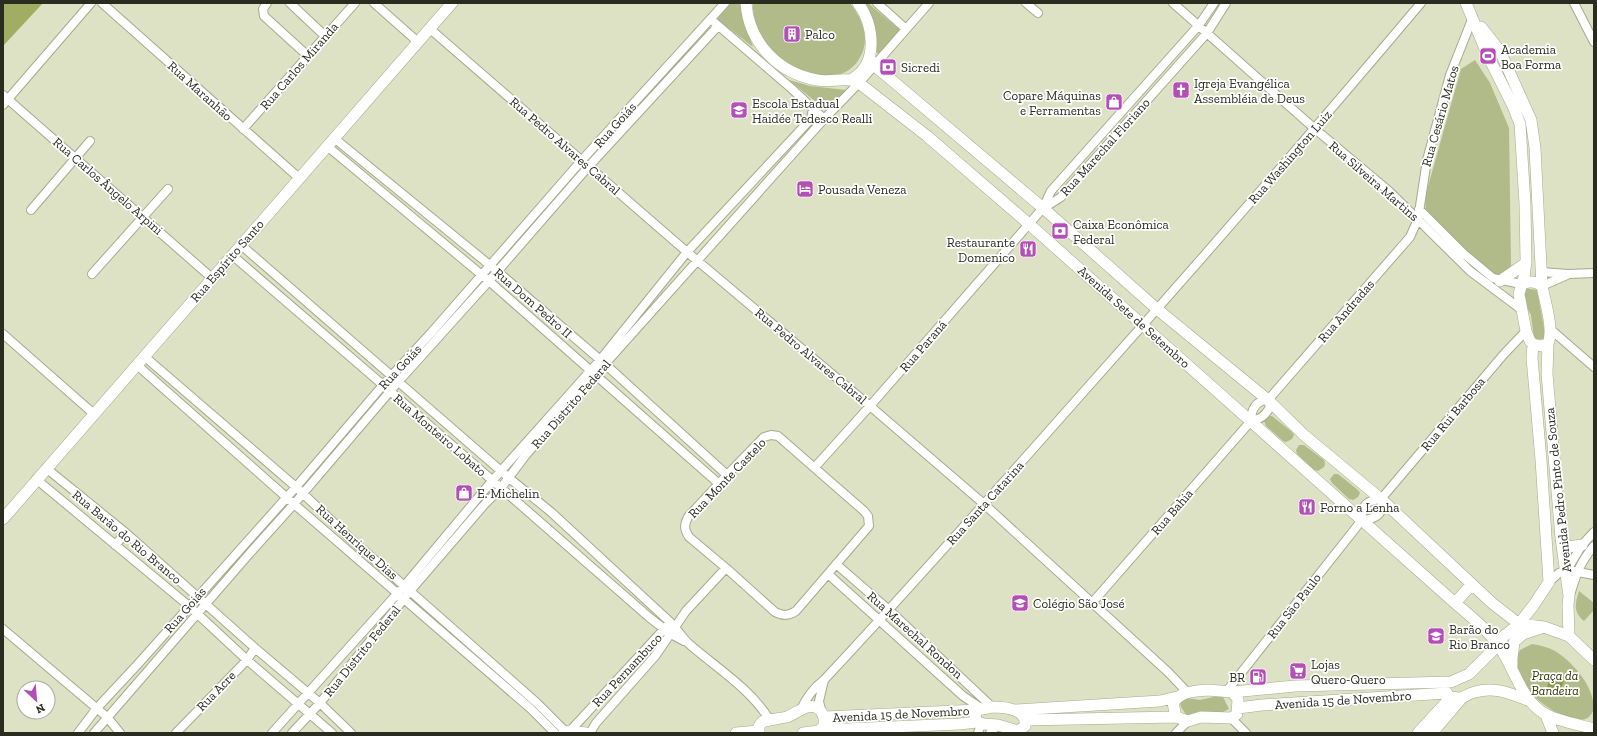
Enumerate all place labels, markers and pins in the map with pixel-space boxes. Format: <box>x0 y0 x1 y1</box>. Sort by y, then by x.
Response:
building icon: Palco <box>782 24 802 44</box>
place label: Palco <box>805 27 835 42</box>
place label: Academia Boa Forma <box>1501 42 1562 72</box>
sports icon: Academia Boa Forma <box>1478 46 1498 66</box>
bank icon: Sicredi <box>878 57 898 77</box>
place label: Sicredi <box>901 60 940 75</box>
place label: Igreja Evangélica Assembléia de Deus <box>1194 76 1305 106</box>
church icon: Igreja Evangélica Assembléia de Deus <box>1171 80 1191 100</box>
place label: Copare Máquinas e Ferramentas <box>1003 88 1101 118</box>
shop icon: Copare Máquinas e Ferramentas <box>1104 92 1124 112</box>
place label: Escola Estadual Haidée Tedesco Realli <box>752 96 873 126</box>
school or university icon: Escola Estadual Haidée Tedesco Realli <box>729 100 749 120</box>
hotel icon: Pousada Veneza <box>795 179 815 199</box>
place label: Pousada Veneza <box>818 182 907 197</box>
place label: Caixa Econômica Federal <box>1073 217 1170 247</box>
bank icon: Caixa Econômica Federal <box>1050 221 1070 241</box>
place label: Restaurante Domenico <box>947 235 1015 265</box>
restaurant icon: Restaurante Domenico <box>1018 239 1038 259</box>
shop icon: E. Michelin <box>454 483 474 503</box>
place label: E. Michelin <box>477 486 540 501</box>
restaurant icon: Forno a Lenha <box>1297 497 1317 517</box>
place label: Forno a Lenha <box>1320 500 1400 515</box>
school or university icon: Colégio São José <box>1010 593 1030 613</box>
place label: Colégio São José <box>1033 596 1125 611</box>
place label: Barão do Rio Branco <box>1449 622 1510 652</box>
school or university icon: Barão do Rio Branco <box>1426 626 1446 646</box>
place label: Lojas Quero-Quero <box>1311 657 1386 687</box>
supermarket icon: Lojas Quero-Quero <box>1288 661 1308 681</box>
fuel station icon: BR <box>1248 667 1268 687</box>
place label: BR <box>1229 670 1245 685</box>

